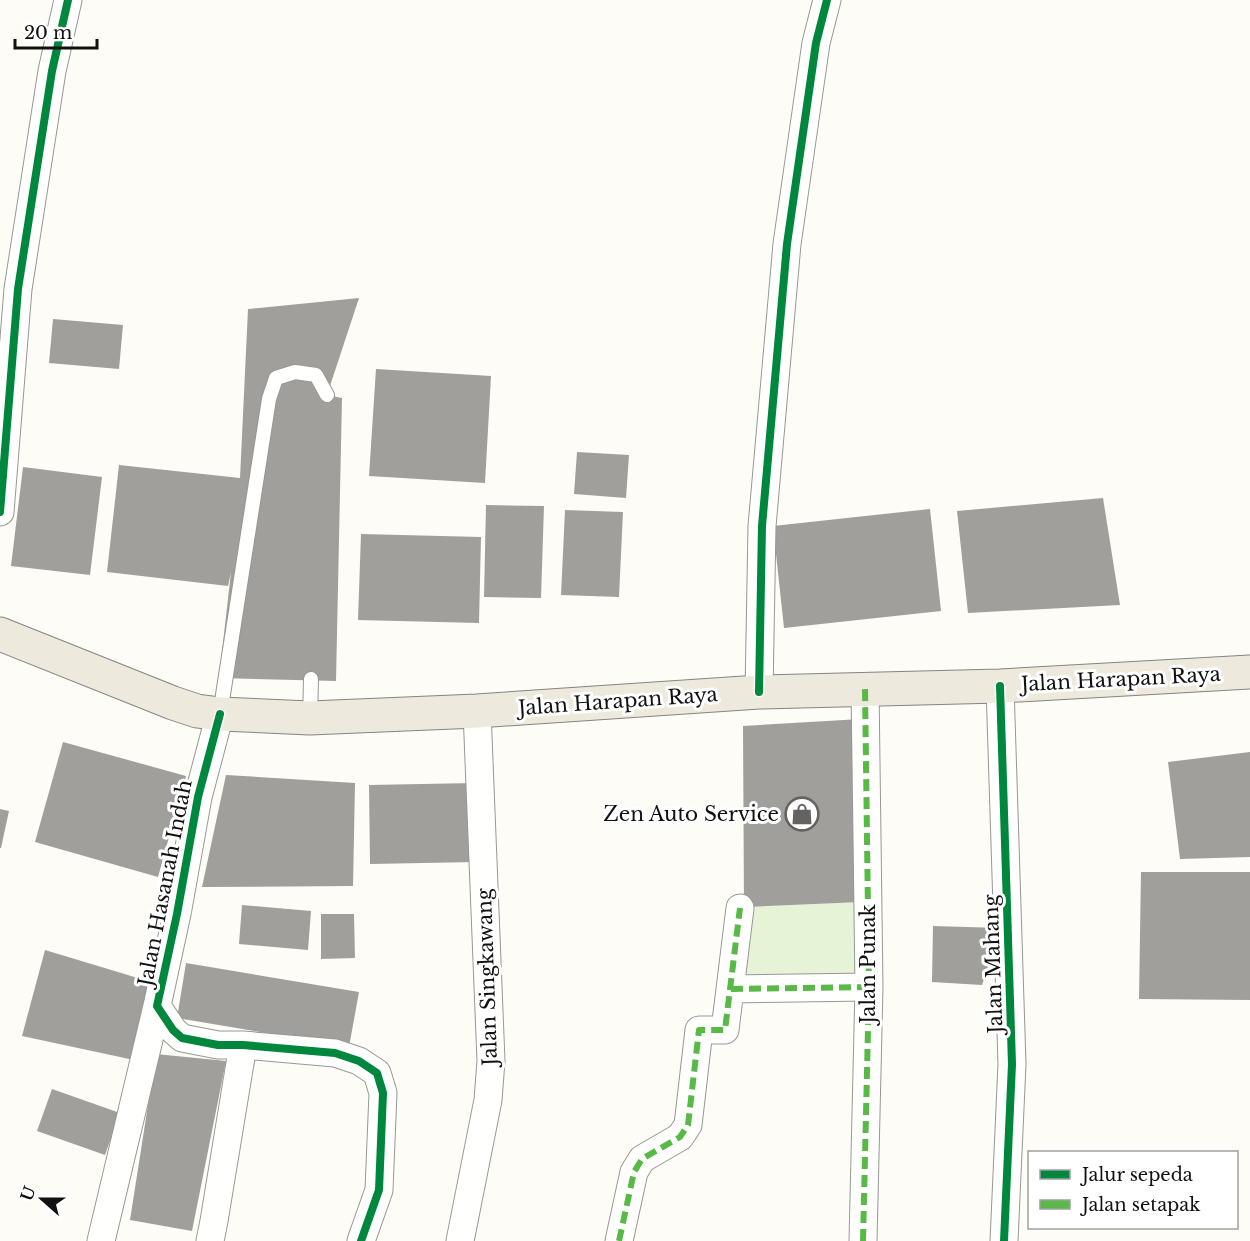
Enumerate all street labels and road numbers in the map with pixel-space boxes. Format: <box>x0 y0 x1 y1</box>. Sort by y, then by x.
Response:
street label: Jalan Harapan Raya <box>1018 662 1222 696</box>
street label: Jalan Harapan Raya <box>514 682 719 720</box>
street label: Jalan Hasanah Indah <box>133 777 197 991</box>
street label: Jalan Singkawang <box>472 887 502 1069</box>
street label: Jalan Mahang <box>979 893 1008 1037</box>
street label: Jalan Punak <box>856 903 880 1027</box>

